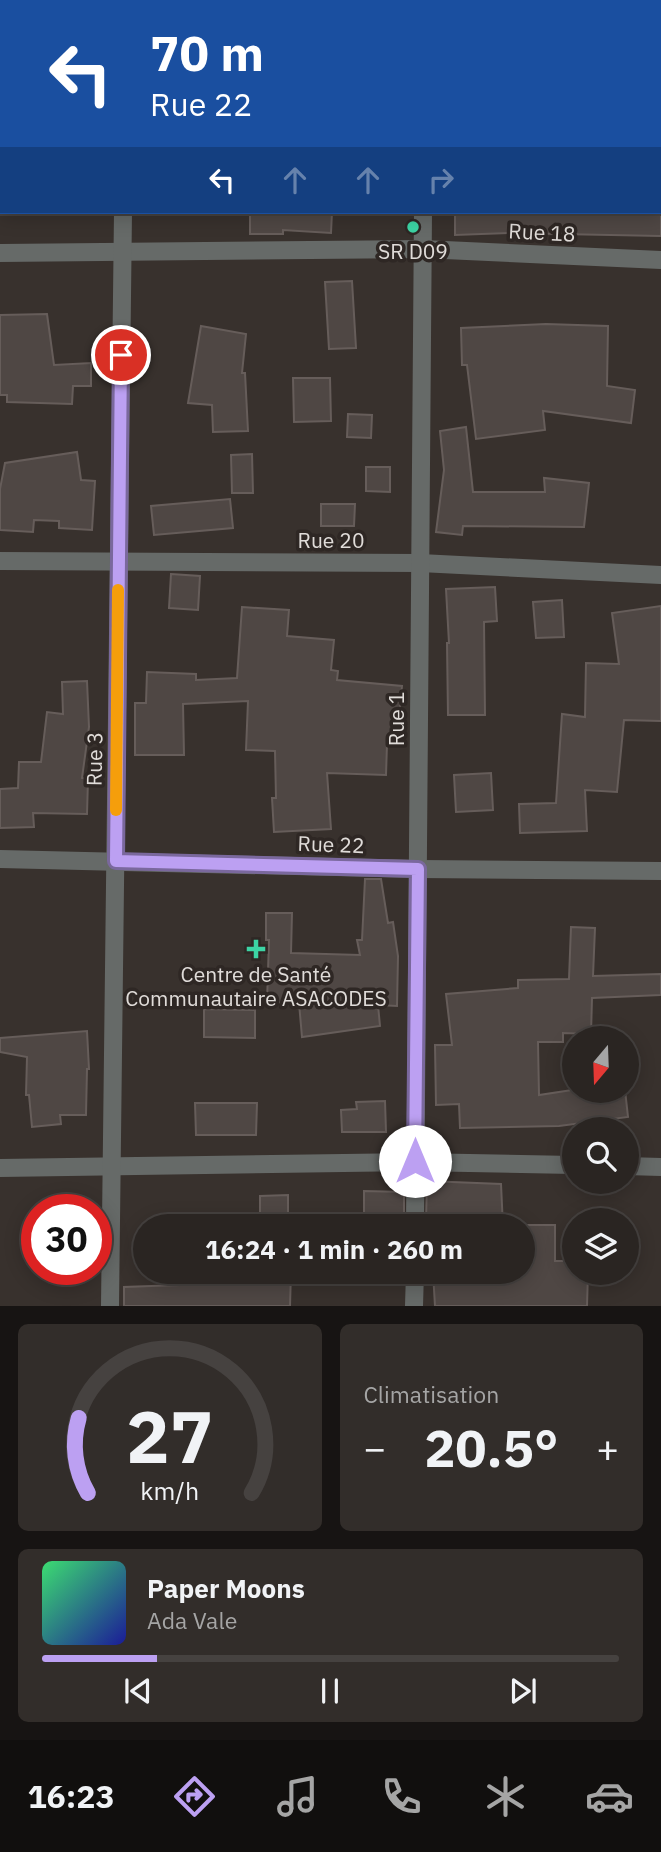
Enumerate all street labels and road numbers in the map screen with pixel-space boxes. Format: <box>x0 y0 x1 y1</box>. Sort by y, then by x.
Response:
street label: Rue 18 <box>508 216 576 248</box>
street label: Rue 20 <box>297 526 365 554</box>
street label: Rue 1 <box>382 692 410 746</box>
street label: Rue 3 <box>80 732 108 786</box>
street label: Rue 22 <box>297 829 365 859</box>

